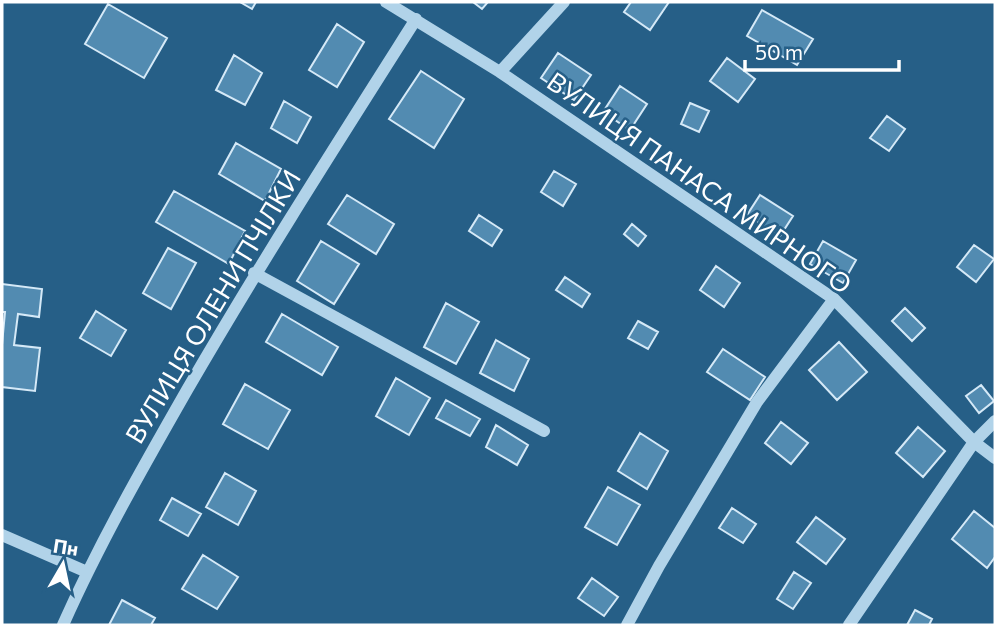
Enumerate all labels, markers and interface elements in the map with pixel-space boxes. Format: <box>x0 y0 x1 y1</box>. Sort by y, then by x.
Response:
scale bar <box>745 28 899 72</box>
text: 50 m <box>755 39 803 64</box>
street label: ВУЛИЦЯ ПАНАСА МИРНОГО <box>542 65 858 299</box>
street label: ВУЛИЦЯ ОЛЕНИ ПЧІЛКИ <box>118 164 306 448</box>
north arrow <box>28 529 98 599</box>
text: Пн <box>51 533 80 560</box>

